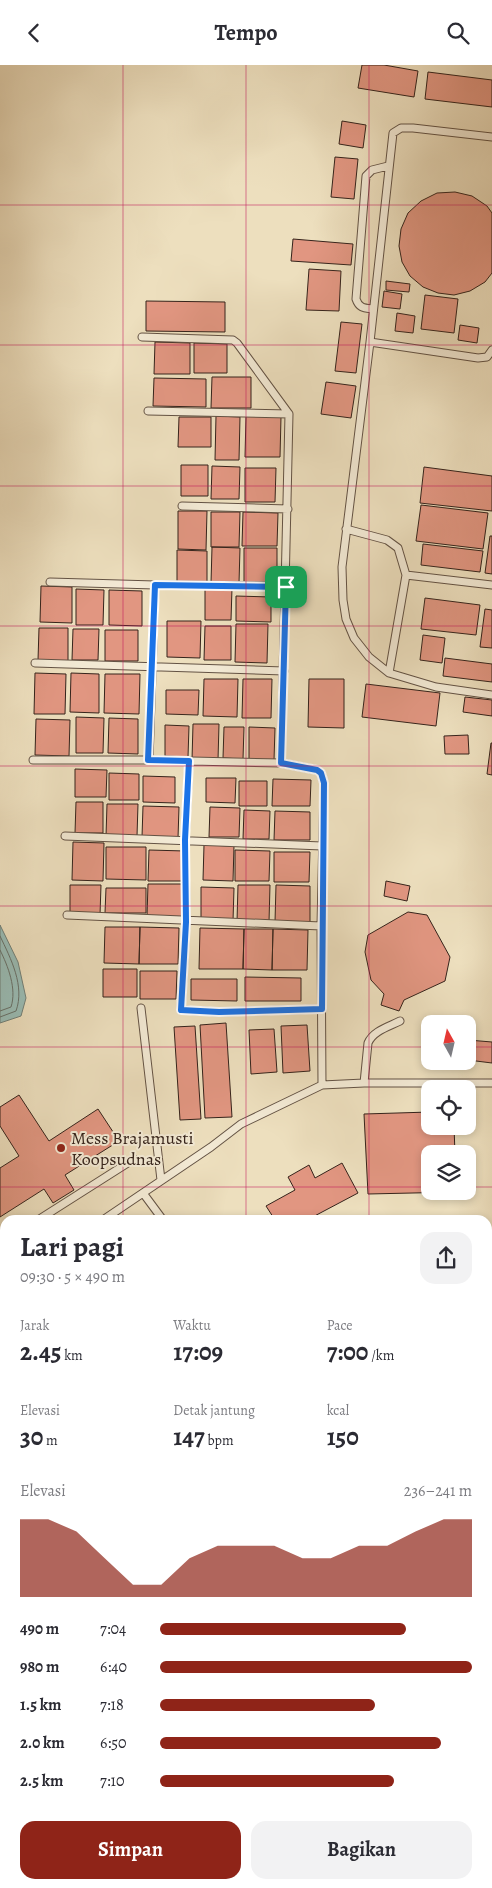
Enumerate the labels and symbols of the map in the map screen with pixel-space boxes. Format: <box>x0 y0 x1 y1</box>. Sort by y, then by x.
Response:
pin <box>265 566 307 608</box>
north arrow <box>421 1015 476 1070</box>
place label: Mess Brajamusti Koopsudnas <box>71 1126 194 1171</box>
marker: Mess Brajamusti Koopsudnas <box>55 1142 67 1154</box>

